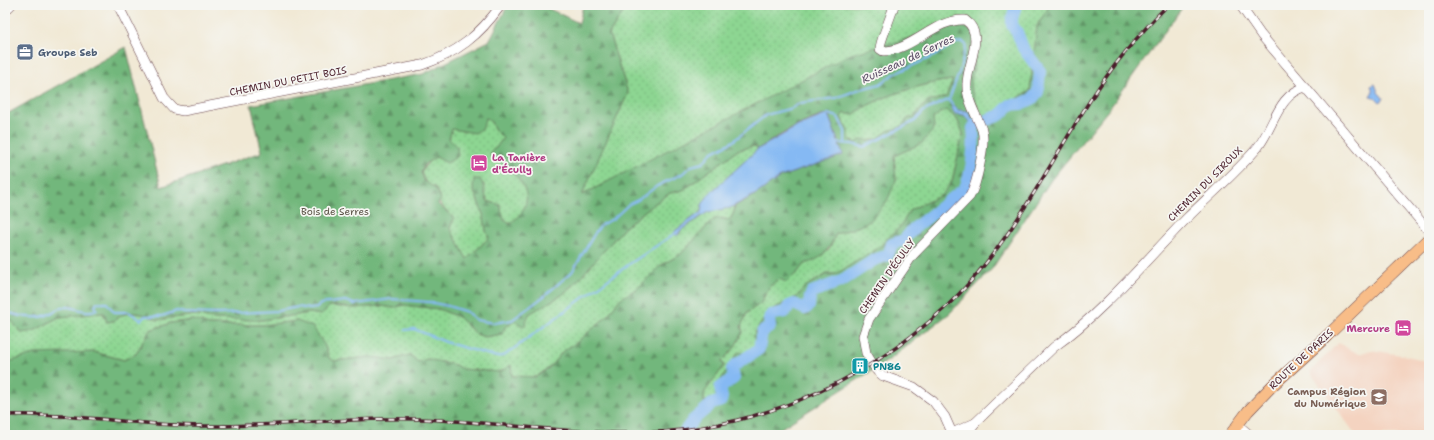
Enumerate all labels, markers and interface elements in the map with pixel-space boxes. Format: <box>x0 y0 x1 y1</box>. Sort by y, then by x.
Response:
water label: Ruisseau de Serres <box>859 31 957 87</box>
office icon: Groupe Seb <box>15 42 35 62</box>
place label: Groupe Seb <box>38 46 97 59</box>
street label: CHEMIN DU PETIT BOIS <box>228 63 348 99</box>
street label: CHEMIN DU SIROUX <box>1165 143 1246 224</box>
place label: La Tanière d'Écully <box>492 151 546 176</box>
hotel icon: La Tanière d'Écully <box>469 153 489 173</box>
park label: Bois de Serres <box>301 205 369 218</box>
street label: CHEMIN D'ÉCULLY <box>856 236 918 316</box>
hotel icon: Mercure <box>1393 318 1413 338</box>
place label: Mercure <box>1346 322 1390 335</box>
street label: ROUTE DE PARIS <box>1266 326 1336 392</box>
building icon: PN86 <box>850 356 870 376</box>
place label: PN86 <box>873 360 901 373</box>
place label: Campus Région du Numérique <box>1287 385 1366 410</box>
school or university icon: Campus Région du Numérique <box>1369 387 1389 407</box>

